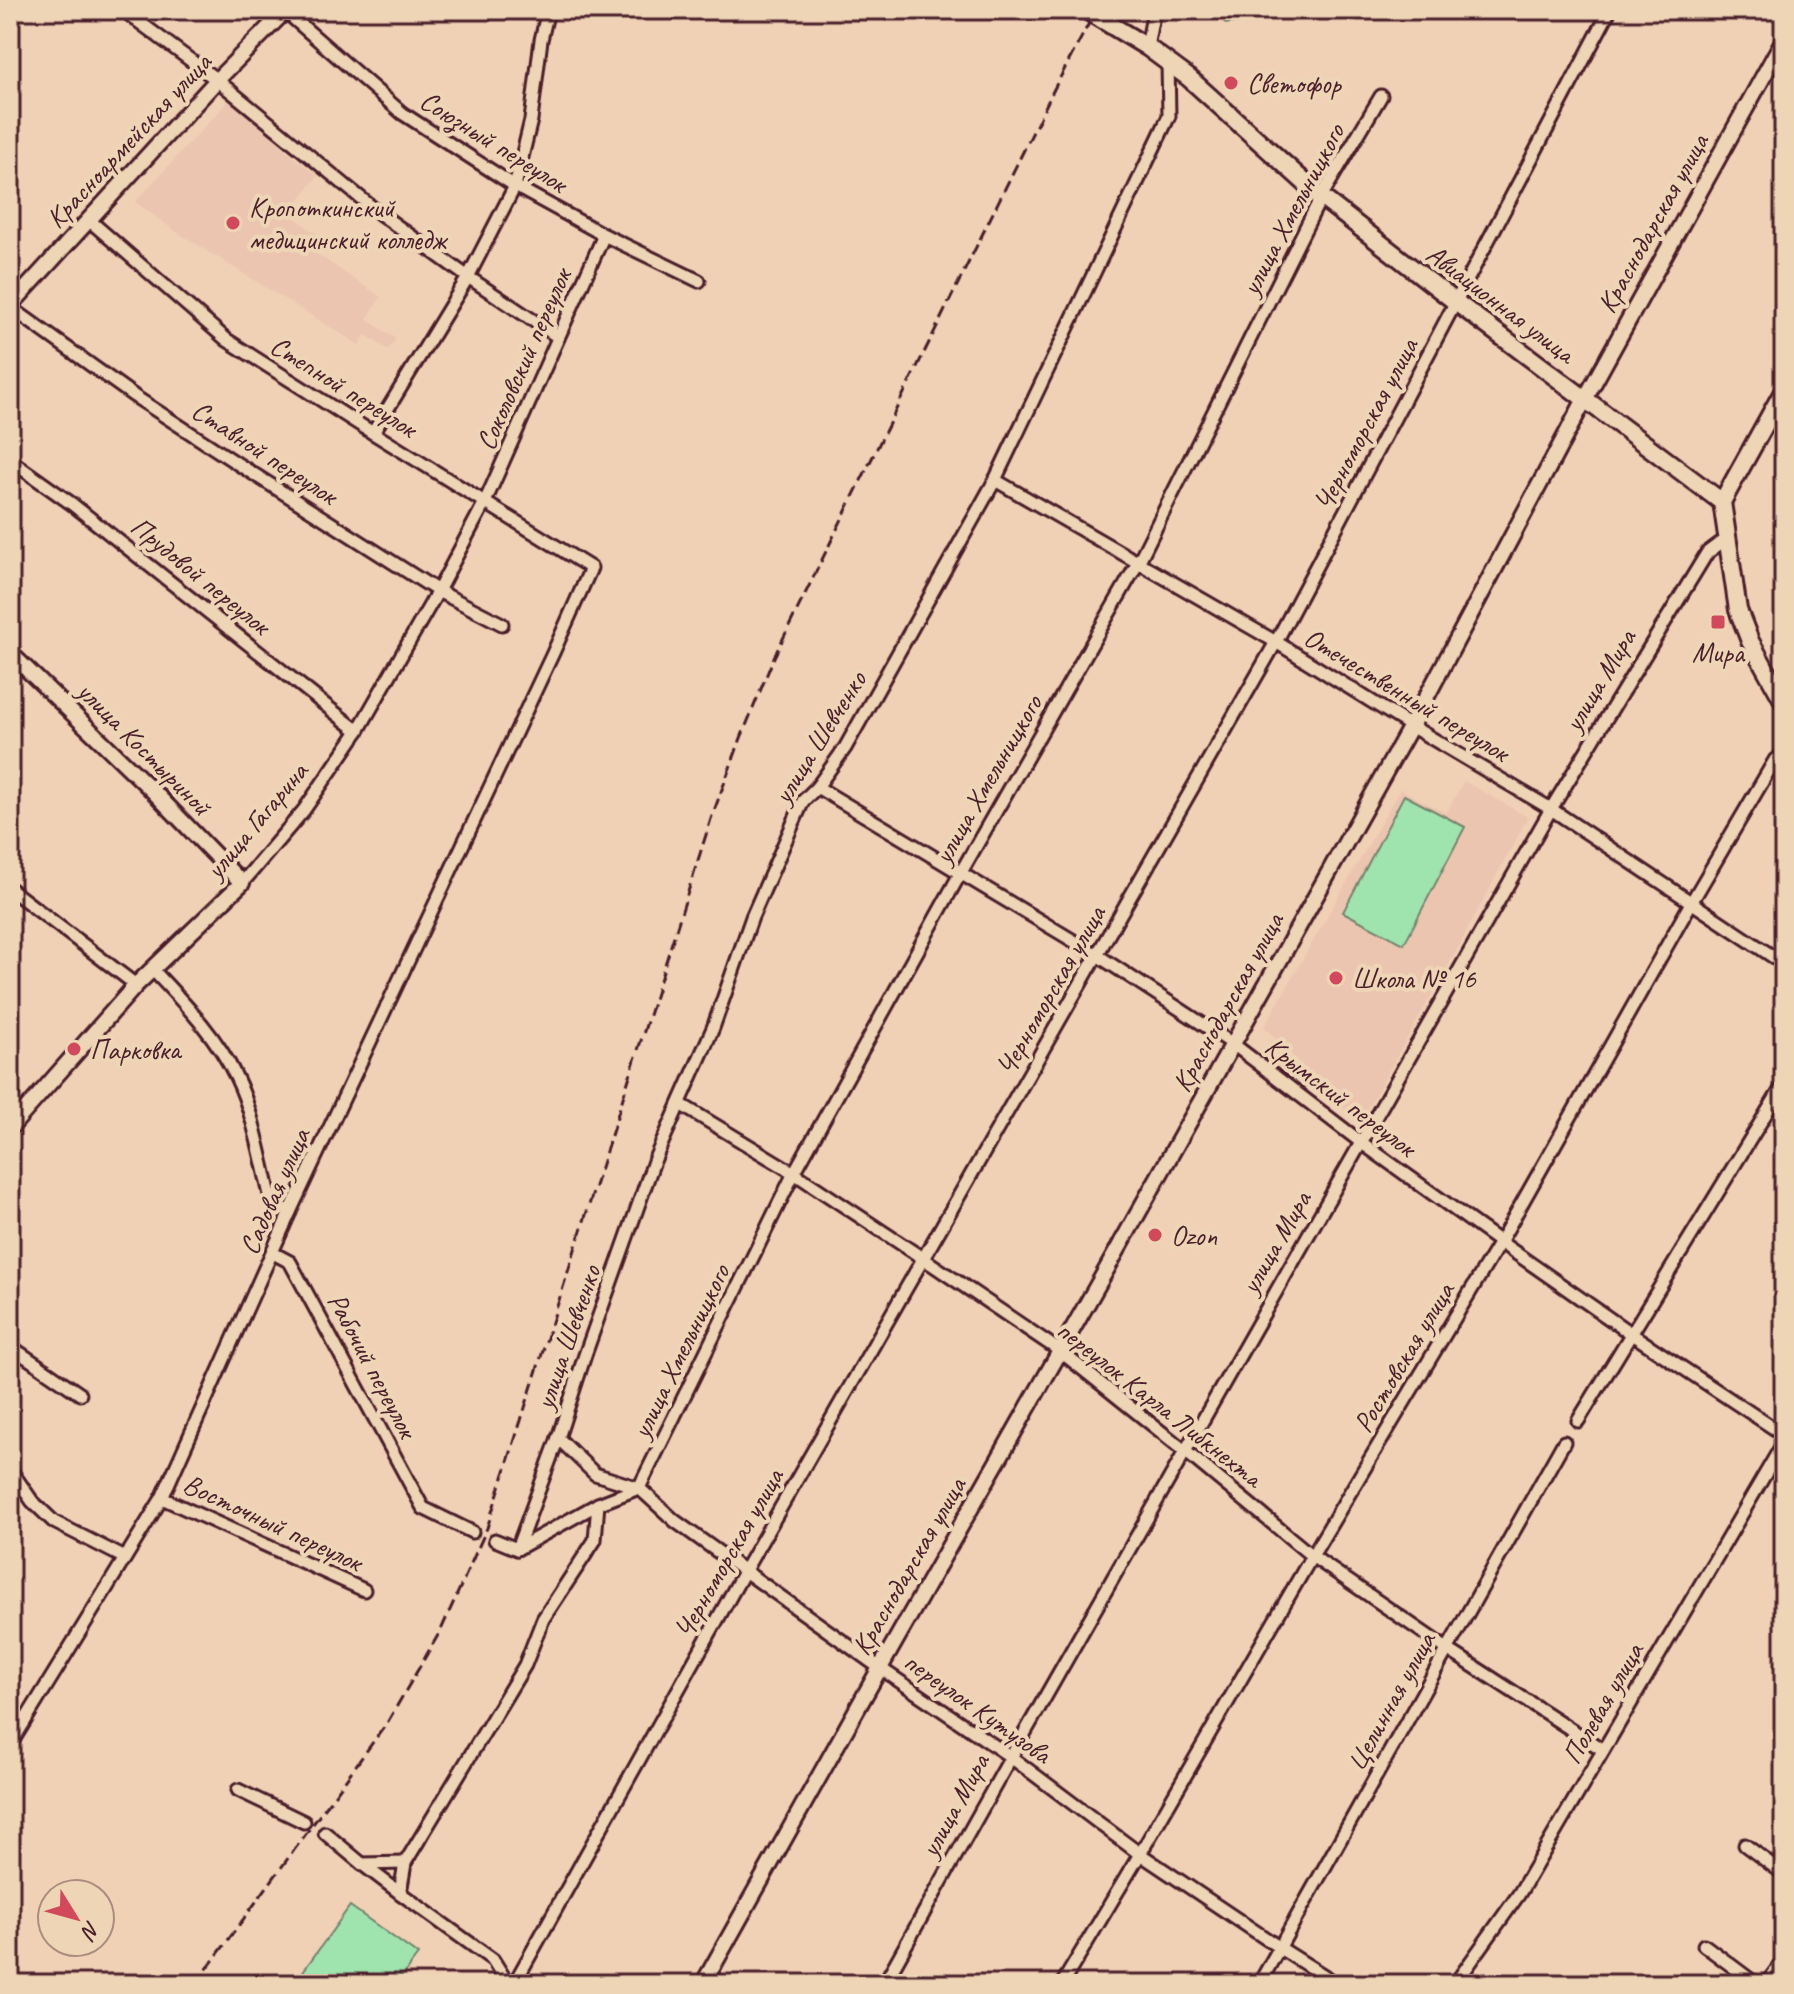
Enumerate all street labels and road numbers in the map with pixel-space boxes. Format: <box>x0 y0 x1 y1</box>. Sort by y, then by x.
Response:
street label: Красноармейская улица <box>38 44 220 235</box>
street label: Союзный переулок <box>413 82 576 203</box>
street label: улица Хмельницкого <box>1232 116 1353 303</box>
street label: Краснодарская улица <box>1589 126 1717 319</box>
street label: Авиационная улица <box>1420 236 1584 372</box>
street label: Соколовский переулок <box>468 261 580 455</box>
street label: Степной переулок <box>264 328 426 447</box>
street label: Черноморская улица <box>1305 331 1426 516</box>
street label: Ставной переулок <box>185 392 346 514</box>
street label: Прудовой переулок <box>124 508 280 644</box>
street label: Отечественный переулок <box>1298 619 1518 771</box>
street label: улица Мира <box>1554 621 1644 739</box>
street label: улица Шевченко <box>764 663 875 812</box>
street label: улица Костыриной <box>69 672 220 824</box>
street label: улица Хмельницкого <box>924 687 1051 872</box>
street label: улица Гагарина <box>196 753 316 887</box>
street label: Черноморская улица <box>988 898 1114 1081</box>
street label: Краснодарская улица <box>1164 905 1292 1098</box>
street label: Крымский переулок <box>1258 1028 1425 1166</box>
street label: Садовая улица <box>231 1121 318 1260</box>
street label: улица Мира <box>1231 1183 1320 1302</box>
street label: улица Хмельницкого <box>622 1257 739 1446</box>
street label: улица Шевченко <box>526 1259 609 1416</box>
street label: Ростовская улица <box>1345 1274 1463 1439</box>
street label: Рабочий переулок <box>320 1287 427 1446</box>
street label: переулок Карла Либкнехта <box>1050 1312 1271 1496</box>
street label: Черноморская улица <box>666 1461 792 1644</box>
street label: Восточный переулок <box>178 1466 370 1580</box>
street label: Краснодарская улица <box>843 1470 974 1661</box>
street label: Целинная улица <box>1338 1624 1444 1777</box>
street label: Полевая улица <box>1554 1635 1652 1770</box>
street label: переулок Кутузова <box>897 1644 1060 1772</box>
street label: улица Мира <box>911 1746 998 1865</box>

